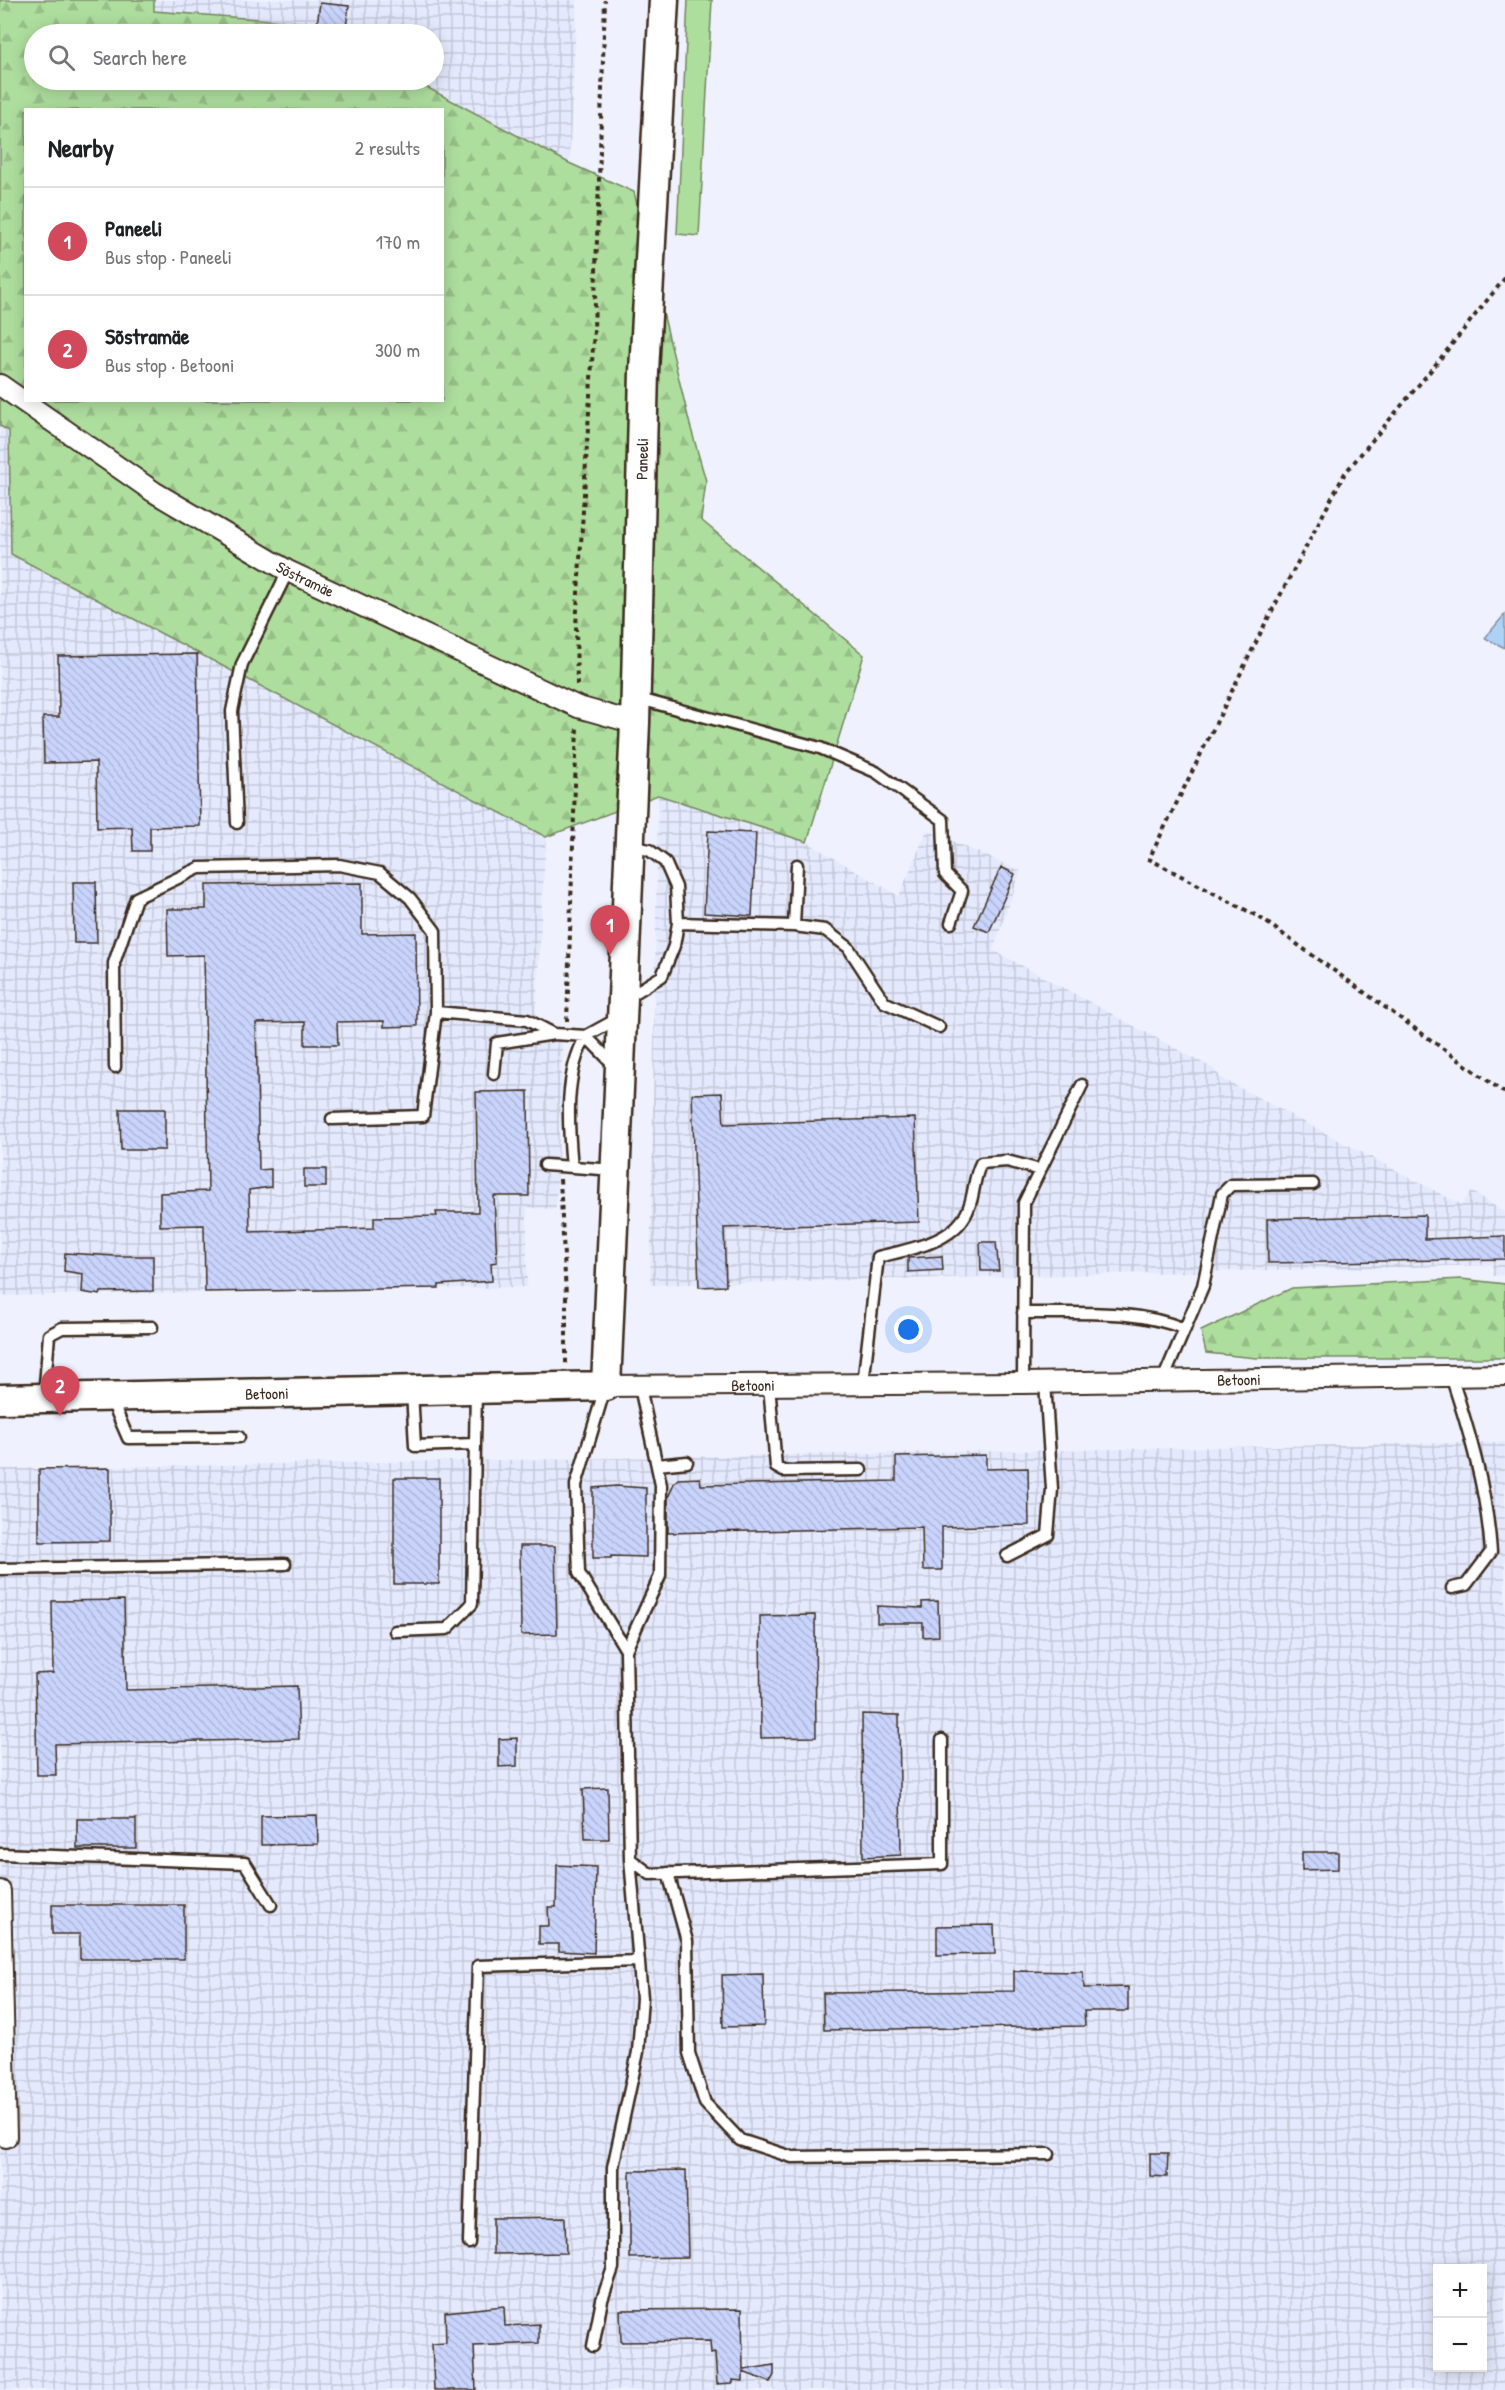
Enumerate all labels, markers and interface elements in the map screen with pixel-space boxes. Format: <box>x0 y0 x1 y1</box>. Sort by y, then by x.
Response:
search box <box>24 24 444 90</box>
icon: search <box>45 41 78 74</box>
text: Search here <box>93 42 187 72</box>
text: Nearby <box>48 130 114 165</box>
text: 2 results <box>355 134 420 161</box>
text: Paneeli <box>105 213 162 243</box>
text: 1 <box>64 228 71 255</box>
text: 170 m <box>376 228 420 255</box>
text: Bus stop · Paneeli <box>105 243 232 270</box>
text: Sõstramäe <box>105 321 189 351</box>
text: 2 <box>63 336 72 363</box>
text: 300 m <box>375 336 420 363</box>
text: Bus stop · Betooni <box>105 351 234 378</box>
street label: Paneeli <box>630 438 653 480</box>
street label: Sõstramäe <box>272 556 338 602</box>
pin: 1 <box>590 906 630 955</box>
your location <box>894 1315 923 1344</box>
pin: 2 <box>40 1366 80 1416</box>
street label: Betooni <box>1217 1368 1261 1391</box>
street label: Betooni <box>731 1374 775 1396</box>
street label: Betooni <box>245 1382 289 1405</box>
map controls <box>1433 2264 1487 2372</box>
button: + <box>1433 2264 1487 2318</box>
button: − <box>1433 2318 1487 2372</box>

